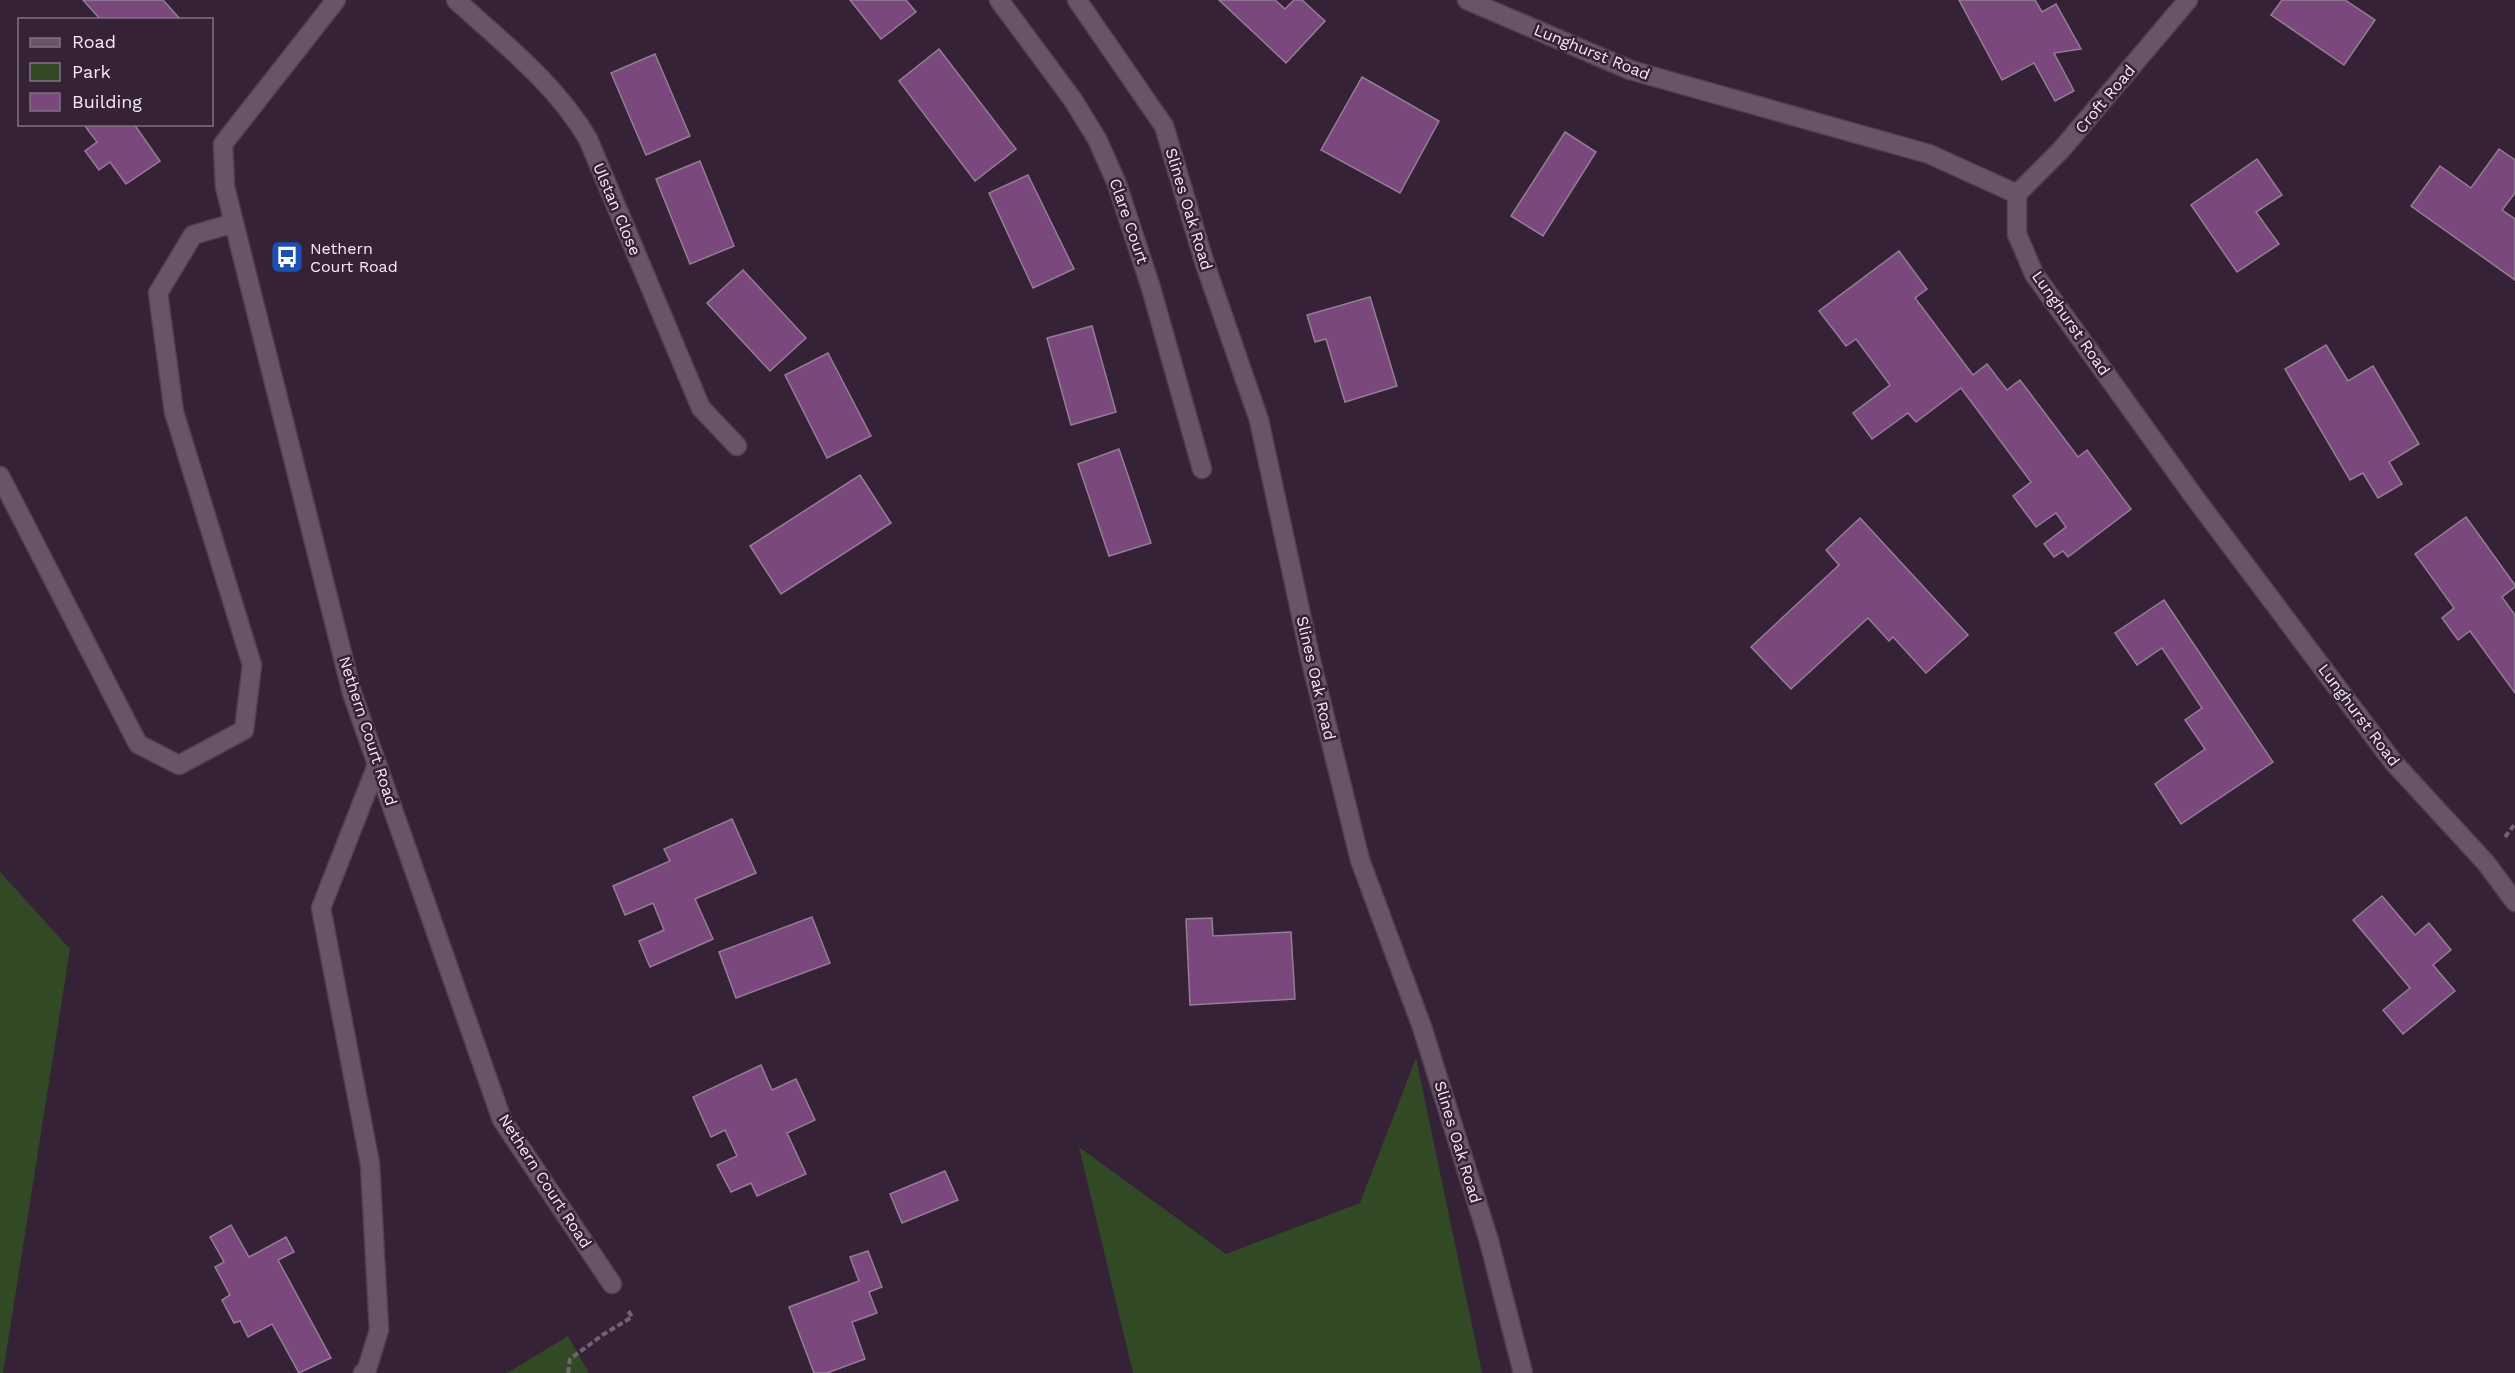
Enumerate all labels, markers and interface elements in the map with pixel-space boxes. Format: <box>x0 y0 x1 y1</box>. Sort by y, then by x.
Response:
legend <box>18 18 213 126</box>
street label: Lunghurst Road <box>1531 20 1653 84</box>
text: Road <box>72 31 116 52</box>
text: Park <box>72 61 111 82</box>
street label: Croft Road <box>2071 61 2139 137</box>
text: Building <box>72 91 142 112</box>
street label: Slines Oak Road <box>1161 146 1217 272</box>
street label: Ulstan Close <box>589 160 645 258</box>
street label: Clare Court <box>1106 176 1153 266</box>
bus stop icon: Nethern Court Road <box>269 239 305 275</box>
place label: Nethern Court Road <box>310 239 398 276</box>
street label: Lunghurst Road <box>2028 267 2114 379</box>
street label: Slines Oak Road <box>1292 614 1340 742</box>
street label: Nethern Court Road <box>335 654 401 808</box>
street label: Lunghurst Road <box>2314 660 2404 770</box>
street label: Slines Oak Road <box>1430 1079 1486 1205</box>
street label: Nethern Court Road <box>495 1110 595 1252</box>

